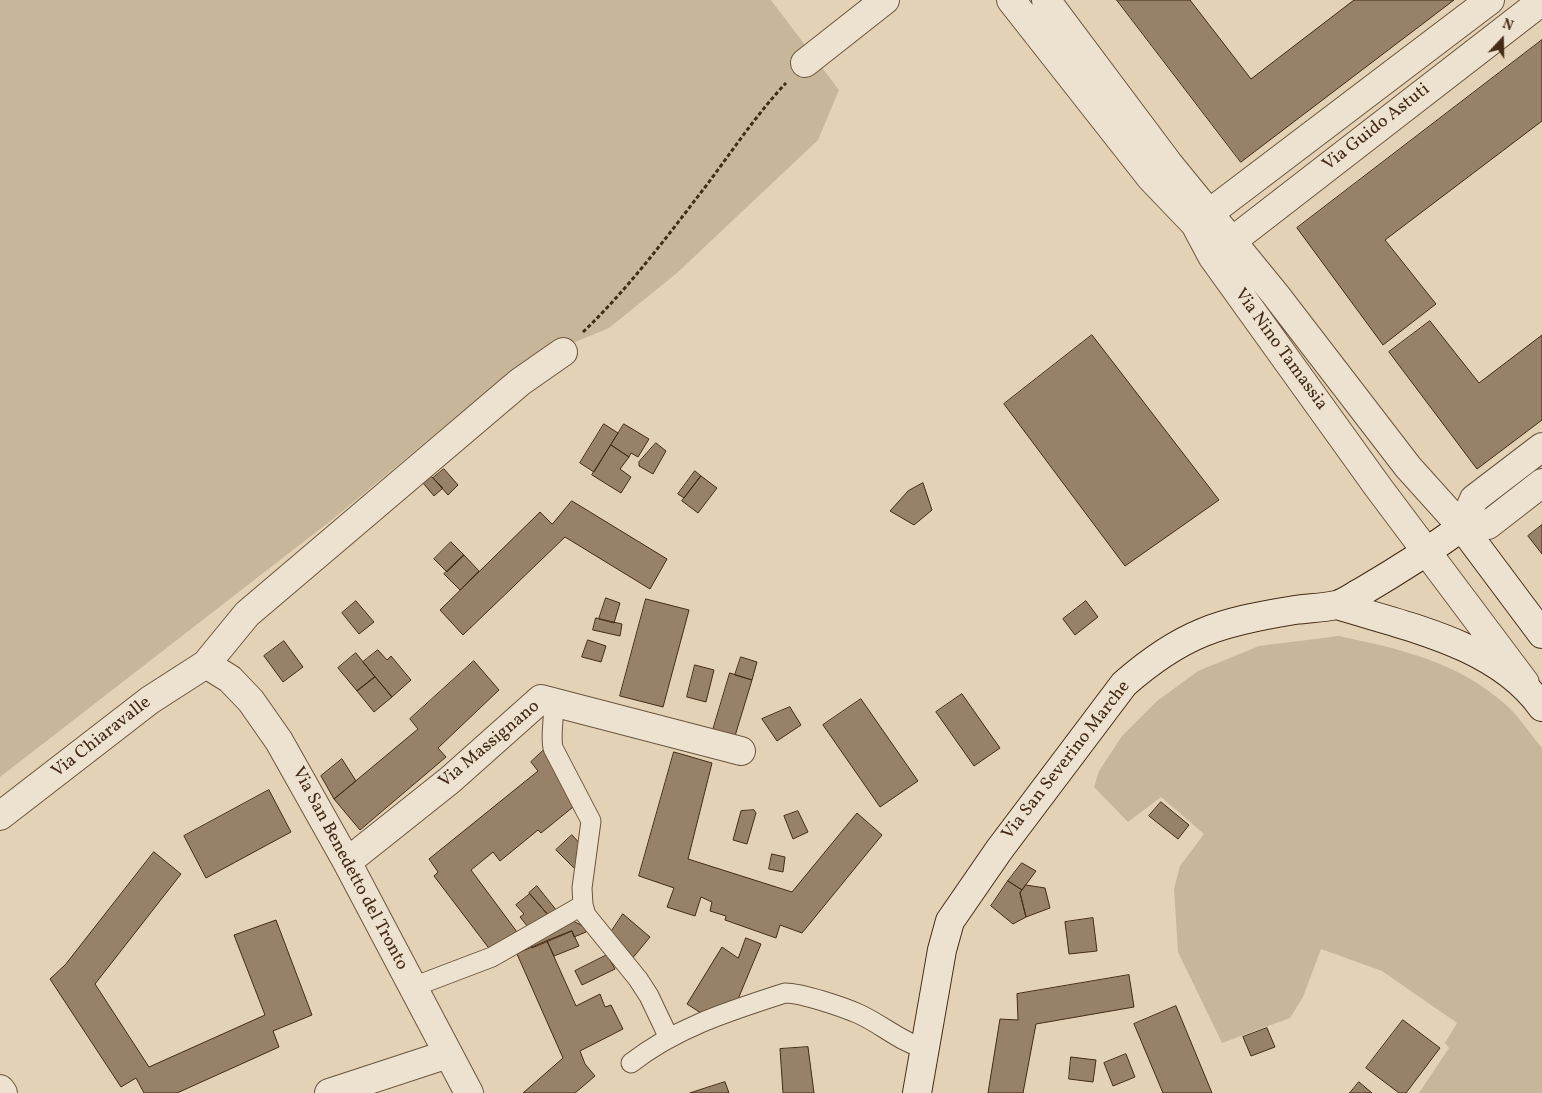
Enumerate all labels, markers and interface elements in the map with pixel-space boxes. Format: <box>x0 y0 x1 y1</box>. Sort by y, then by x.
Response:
north arrow <box>1477 15 1527 65</box>
text: N <box>1499 15 1516 36</box>
street label: Via Guido Astuti <box>1319 79 1435 177</box>
street label: Via Nino Tamassia <box>1229 285 1331 415</box>
street label: Via San Severino Marche <box>998 677 1136 845</box>
street label: Via Chiaravalle <box>48 693 156 783</box>
street label: Via Massignano <box>435 696 545 794</box>
street label: Via San Benedetto del Tronto <box>286 764 412 974</box>

